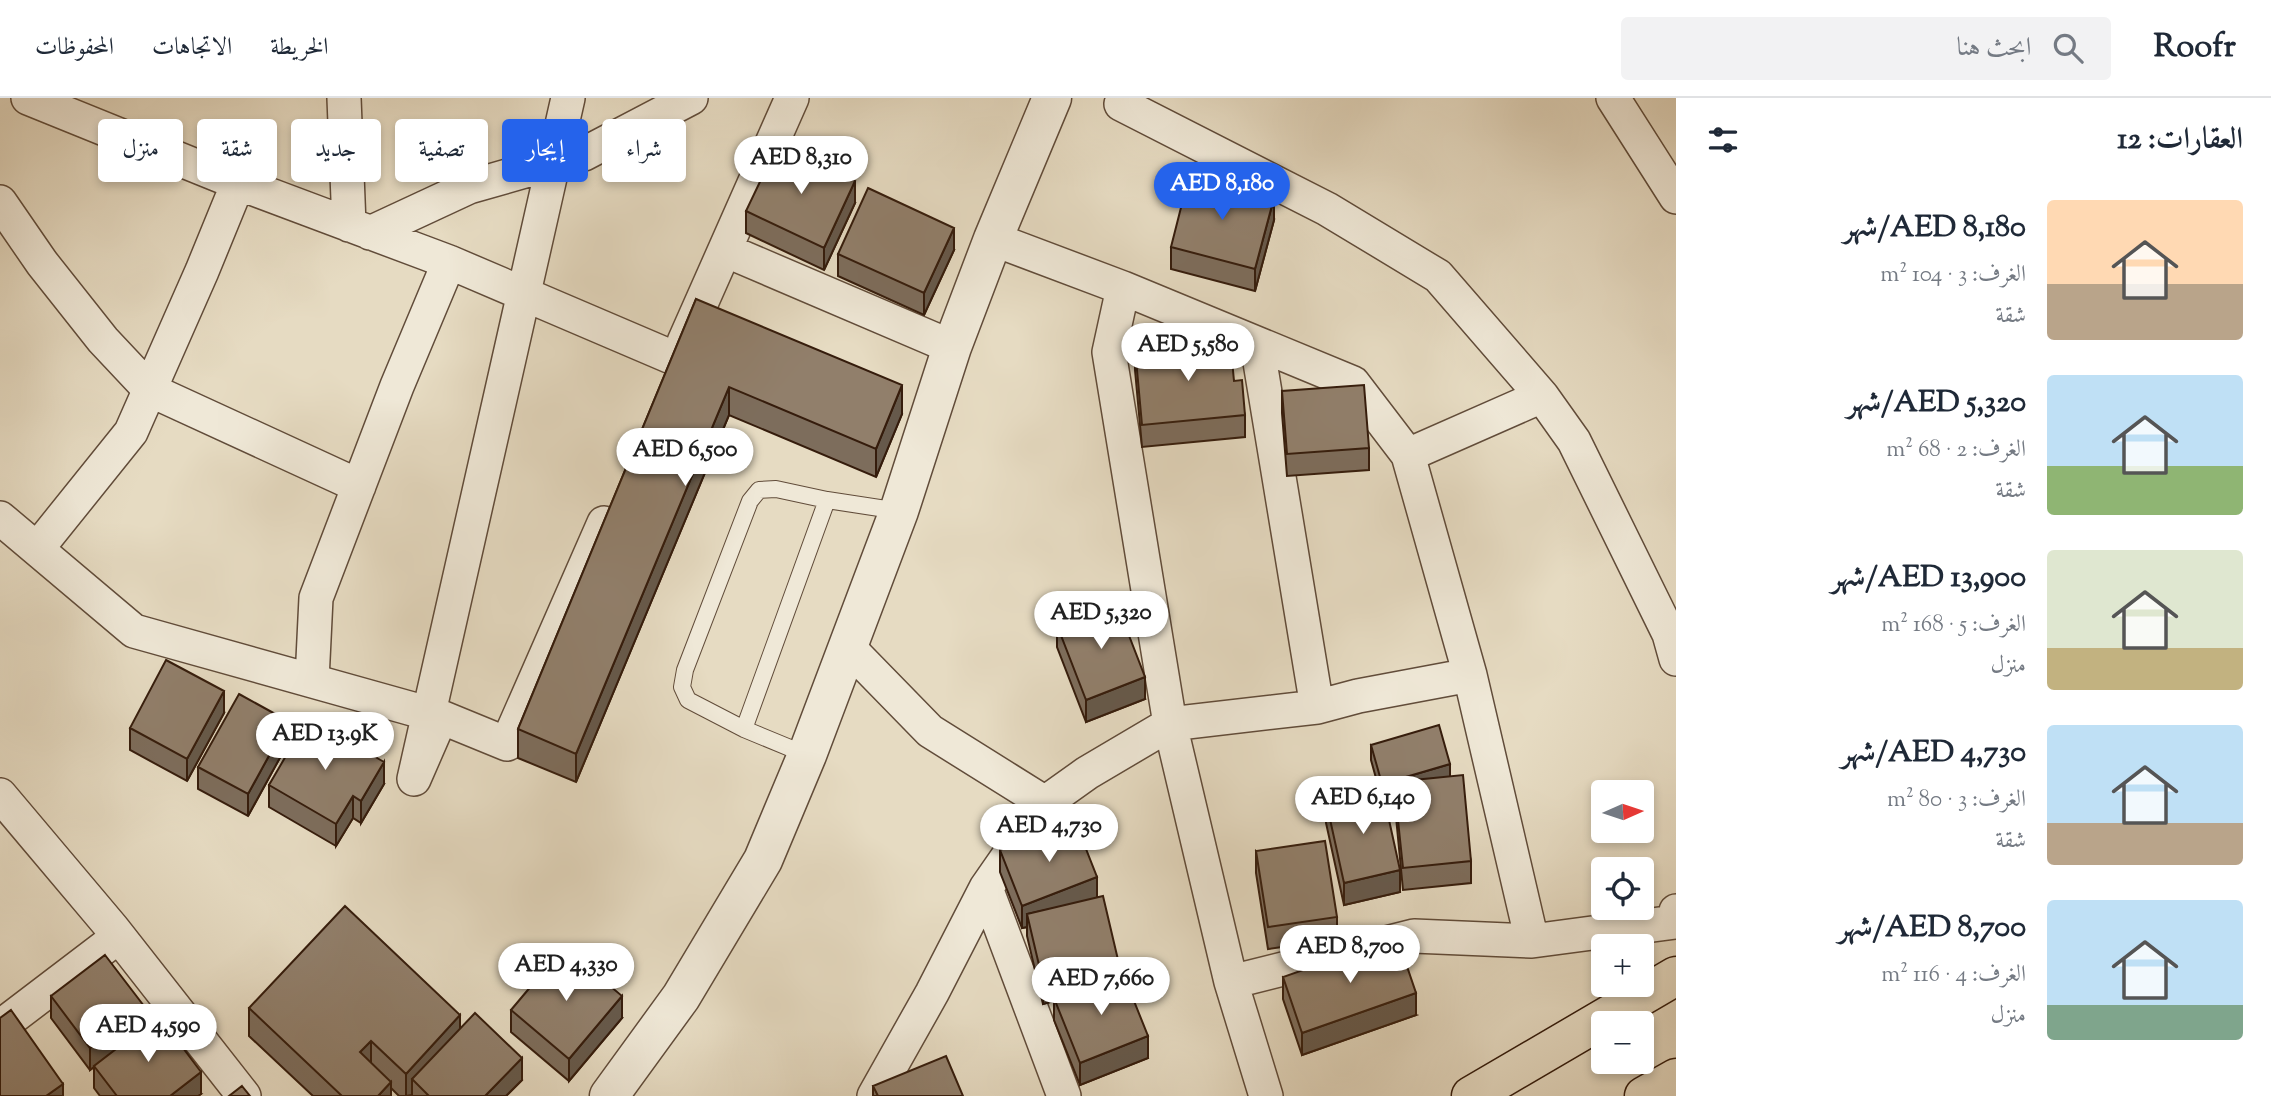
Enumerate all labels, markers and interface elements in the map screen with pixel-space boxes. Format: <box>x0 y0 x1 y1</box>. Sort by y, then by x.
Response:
search box <box>1621 17 2111 80</box>
text: Roofr <box>2153 24 2236 72</box>
icon: search <box>2049 29 2087 67</box>
text: ابحث هنا <box>1957 30 2031 67</box>
text: المحفوظات <box>35 31 114 65</box>
text: الاتجاهات <box>152 31 232 65</box>
text: الخريطة <box>270 31 329 65</box>
chip: منزل <box>98 119 183 182</box>
chip: شقة <box>197 119 277 182</box>
chip: جديد <box>291 119 381 182</box>
chip: تصفية <box>395 119 488 182</box>
chip: إيجار <box>502 119 588 182</box>
chip: شراء <box>602 119 686 182</box>
text: العقارات: 12 <box>2117 119 2243 162</box>
icon: filters <box>1704 121 1742 159</box>
pin: AED 8,310 <box>721 136 881 196</box>
text: AED 8,310 <box>750 142 852 175</box>
pin: AED 8,180 <box>1142 162 1302 222</box>
text: AED 8,180 <box>1170 168 1274 201</box>
text: AED 8,180/شهر <box>1843 207 2026 250</box>
icon: home <box>2103 228 2187 312</box>
text: الغرف: 3 · 104 m² <box>1880 259 2026 292</box>
text: شقة <box>1996 300 2026 333</box>
pin: AED 5,580 <box>1108 324 1268 383</box>
text: AED 5,580 <box>1137 329 1239 362</box>
text: AED 5,320/شهر <box>1847 382 2026 425</box>
icon: home <box>2103 403 2187 487</box>
pin: AED 6,500 <box>605 428 765 488</box>
text: AED 6,500 <box>632 434 738 467</box>
text: الغرف: 2 · 68 m² <box>1886 434 2026 467</box>
text: شقة <box>1996 475 2026 508</box>
text: AED 13,900/شهر <box>1831 557 2026 600</box>
icon: home <box>2103 578 2187 662</box>
pin: AED 5,320 <box>1021 592 1181 651</box>
text: AED 5,320 <box>1050 597 1152 630</box>
text: الغرف: 5 · 168 m² <box>1881 609 2026 642</box>
text: منزل <box>1991 650 2026 683</box>
pin: AED 13.9K <box>245 712 405 772</box>
text: AED 13.9K <box>272 718 378 751</box>
text: AED 4,730/شهر <box>1841 732 2026 775</box>
icon: home <box>2103 753 2187 837</box>
pin: AED 6,140 <box>1283 776 1443 836</box>
north arrow <box>1591 780 1654 844</box>
map controls <box>1591 780 1654 1074</box>
text: AED 6,140 <box>1311 782 1415 815</box>
text: الغرف: 3 · 80 m² <box>1887 784 2026 817</box>
pin: AED 4,730 <box>969 804 1129 864</box>
text: AED 4,730 <box>996 810 1102 843</box>
text: شقة <box>1996 825 2026 858</box>
button: locate <box>1591 857 1654 920</box>
text: AED 8,700/شهر <box>1838 907 2026 950</box>
pin: AED 8,700 <box>1270 926 1430 985</box>
icon: home <box>2103 928 2187 1012</box>
text: AED 8,700 <box>1296 931 1404 964</box>
button: + <box>1591 934 1654 997</box>
pin: AED 4,330 <box>486 944 646 1003</box>
text: AED 4,330 <box>514 949 618 982</box>
pin: AED 7,660 <box>1021 958 1181 1017</box>
text: الغرف: 4 · 116 m² <box>1881 959 2026 992</box>
text: AED 7,660 <box>1048 963 1154 996</box>
text: منزل <box>1991 1000 2026 1033</box>
pin: AED 4,590 <box>68 1004 228 1064</box>
text: AED 4,590 <box>96 1010 200 1043</box>
button: − <box>1591 1011 1654 1074</box>

